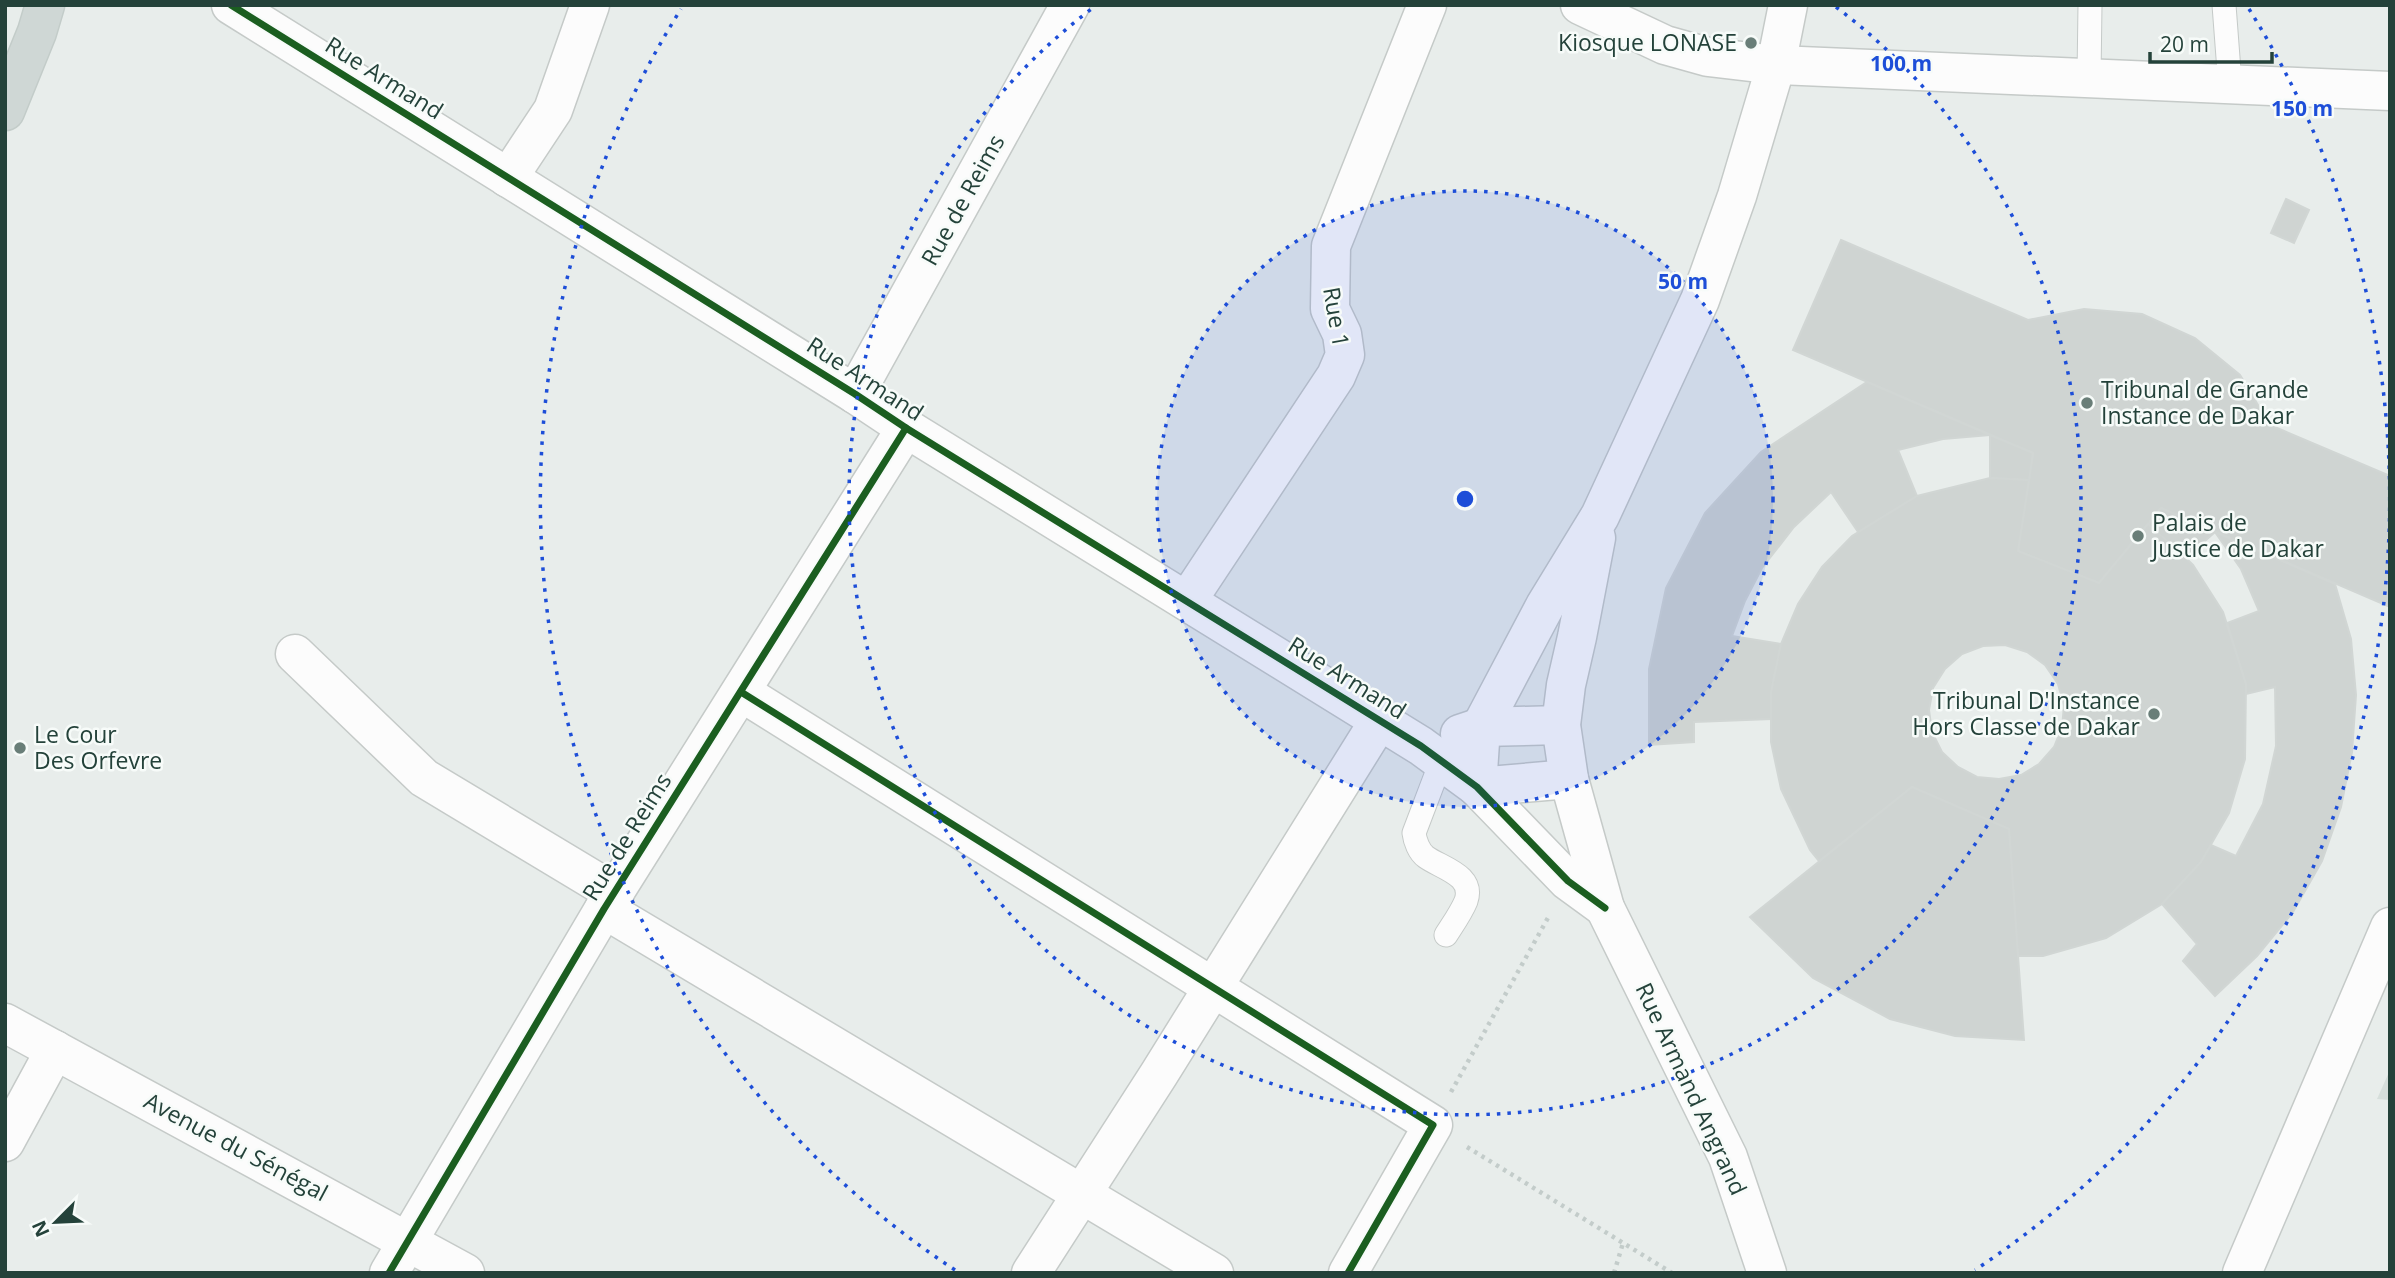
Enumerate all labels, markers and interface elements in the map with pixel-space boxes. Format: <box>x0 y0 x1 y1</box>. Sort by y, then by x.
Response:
scale bar <box>2150 21 2272 65</box>
place label: Kiosque LONASE <box>1558 26 1737 58</box>
street label: Rue Armand <box>319 28 450 126</box>
text: 20 m <box>2160 30 2209 58</box>
marker: Kiosque LONASE <box>1743 35 1759 51</box>
text: 100 m <box>1870 49 1932 77</box>
text: 150 m <box>2271 94 2333 122</box>
street label: Rue de Reims <box>913 128 1011 271</box>
text: 50 m <box>1658 267 1708 295</box>
street label: Rue 1 <box>1316 284 1358 349</box>
street label: Rue Armand <box>801 328 930 428</box>
place label: Tribunal de Grande Instance de Dakar <box>2101 373 2309 431</box>
marker: Tribunal de Grande Instance de Dakar <box>2079 395 2095 411</box>
centre of rings <box>1453 487 1477 511</box>
place label: Palais de Justice de Dakar <box>2150 506 2324 564</box>
marker: Palais de Justice de Dakar <box>2130 528 2146 544</box>
street label: Rue Armand <box>1282 628 1413 726</box>
place label: Tribunal D'Instance Hors Classe de Dakar <box>1912 684 2141 742</box>
marker: Tribunal D'Instance Hors Classe de Dakar <box>2146 706 2162 722</box>
place label: Le Cour Des Orfevre <box>34 718 162 776</box>
marker: Le Cour Des Orfevre <box>12 740 28 756</box>
street label: Rue de Reims <box>574 766 678 907</box>
street label: Rue Armand Angrand <box>1629 977 1755 1200</box>
street label: Avenue du Sénégal <box>139 1084 334 1208</box>
north arrow <box>21 1187 91 1257</box>
text: N <box>25 1217 55 1241</box>

